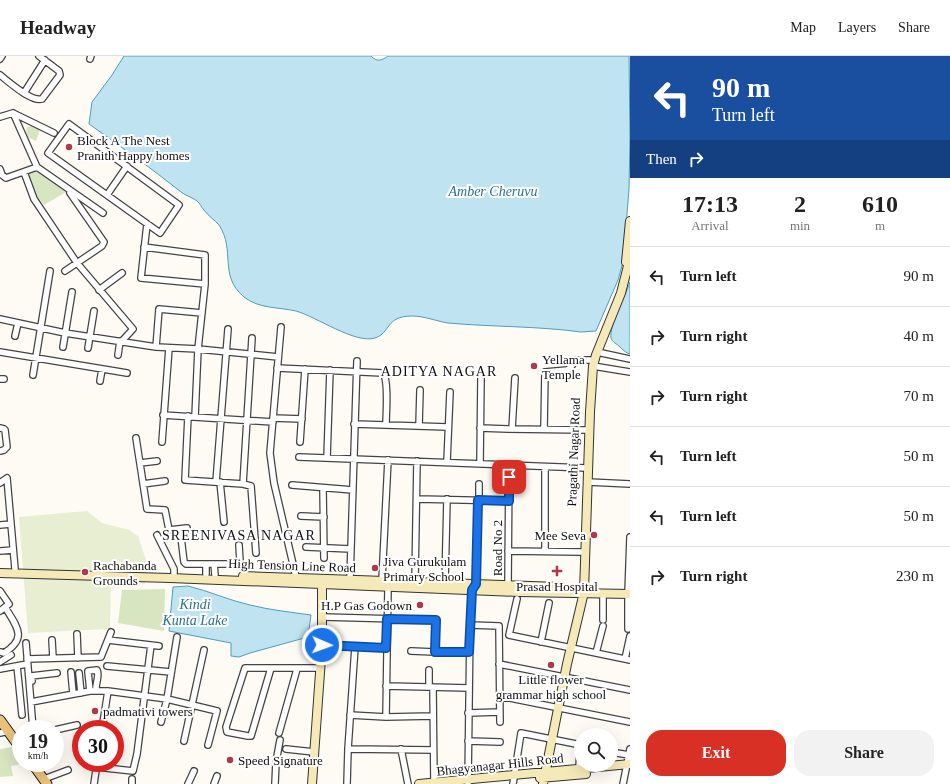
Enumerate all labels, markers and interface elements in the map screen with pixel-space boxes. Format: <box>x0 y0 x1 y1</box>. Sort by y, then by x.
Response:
text: Headway <box>20 17 96 38</box>
text: Map <box>790 20 816 35</box>
text: Layers <box>838 20 876 35</box>
text: Share <box>898 20 930 35</box>
icon: left <box>646 72 698 124</box>
text: 90 m <box>712 72 770 103</box>
text: Turn left <box>712 105 775 125</box>
place label: Block A The Nest Pranith Happy homes <box>77 133 190 163</box>
marker: Block A The Nest Pranith Happy homes <box>64 142 74 152</box>
icon: right <box>685 148 707 170</box>
text: Then <box>646 151 677 167</box>
water label: Amber Cheruvu <box>447 184 538 199</box>
text: 17:13 <box>682 191 738 217</box>
text: 2 <box>794 191 806 217</box>
text: 610 <box>862 191 898 217</box>
text: Arrival <box>691 218 729 233</box>
text: min <box>790 218 810 233</box>
text: m <box>875 218 885 233</box>
icon: left <box>646 266 668 288</box>
text: Turn left <box>680 268 737 284</box>
text: 90 m <box>904 268 934 284</box>
icon: right <box>646 326 668 348</box>
text: Turn right <box>680 328 747 344</box>
text: 40 m <box>904 328 934 344</box>
place label: Yellama Temple <box>542 352 585 382</box>
marker: Yellama Temple <box>529 361 539 371</box>
district label: ADITYA NAGAR <box>381 364 497 379</box>
icon: right <box>646 386 668 408</box>
text: Turn right <box>680 388 747 404</box>
text: 70 m <box>904 388 934 404</box>
street label: Pragathi Nagar Road <box>564 397 583 507</box>
icon: left <box>646 446 668 468</box>
text: Turn left <box>680 448 737 464</box>
text: 50 m <box>904 448 934 464</box>
pin <box>492 460 526 494</box>
icon: arrive <box>498 466 520 488</box>
icon: left <box>646 506 668 528</box>
text: Turn left <box>680 508 737 524</box>
text: 50 m <box>904 508 934 524</box>
street label: Road No 2 <box>490 520 505 576</box>
district label: SREENIVASA NAGAR <box>162 528 316 543</box>
place label: Mee Seva <box>534 528 586 543</box>
marker: Mee Seva <box>589 530 599 540</box>
place label: Jiva Gurukulam Primary School <box>383 554 466 584</box>
street label: High Tension Line Road <box>228 556 357 575</box>
place label: Rachabanda Grounds <box>93 558 157 588</box>
marker: Jiva Gurukulam Primary School <box>370 563 380 573</box>
marker: Prasad Hospital <box>551 565 563 577</box>
icon: right <box>646 566 668 588</box>
marker: Rachabanda Grounds <box>80 567 90 577</box>
text: Turn right <box>680 568 747 584</box>
text: 230 m <box>896 568 934 584</box>
place label: Prasad Hospital <box>516 579 598 594</box>
water label: Kindi Kunta Lake <box>162 597 227 628</box>
place label: H.P Gas Godown <box>321 598 412 613</box>
marker: H.P Gas Godown <box>415 600 425 610</box>
position arrow <box>301 624 343 666</box>
marker: Little flower grammar high school <box>546 660 556 670</box>
place label: Little flower grammar high school <box>496 672 607 702</box>
place label: padmativi towers <box>103 704 193 719</box>
marker: padmativi towers <box>90 706 100 716</box>
speed limit sign: 30 <box>72 720 124 772</box>
map controls <box>574 728 618 772</box>
button: search <box>574 728 618 772</box>
text: 19 <box>28 730 48 752</box>
button: Exit <box>646 730 786 776</box>
button: Share <box>794 730 934 776</box>
text: km/h <box>28 750 48 761</box>
street label: Bhagyanagar Hills Road <box>436 750 565 779</box>
place label: Speed Signature <box>238 753 323 768</box>
marker: Speed Signature <box>225 755 235 765</box>

